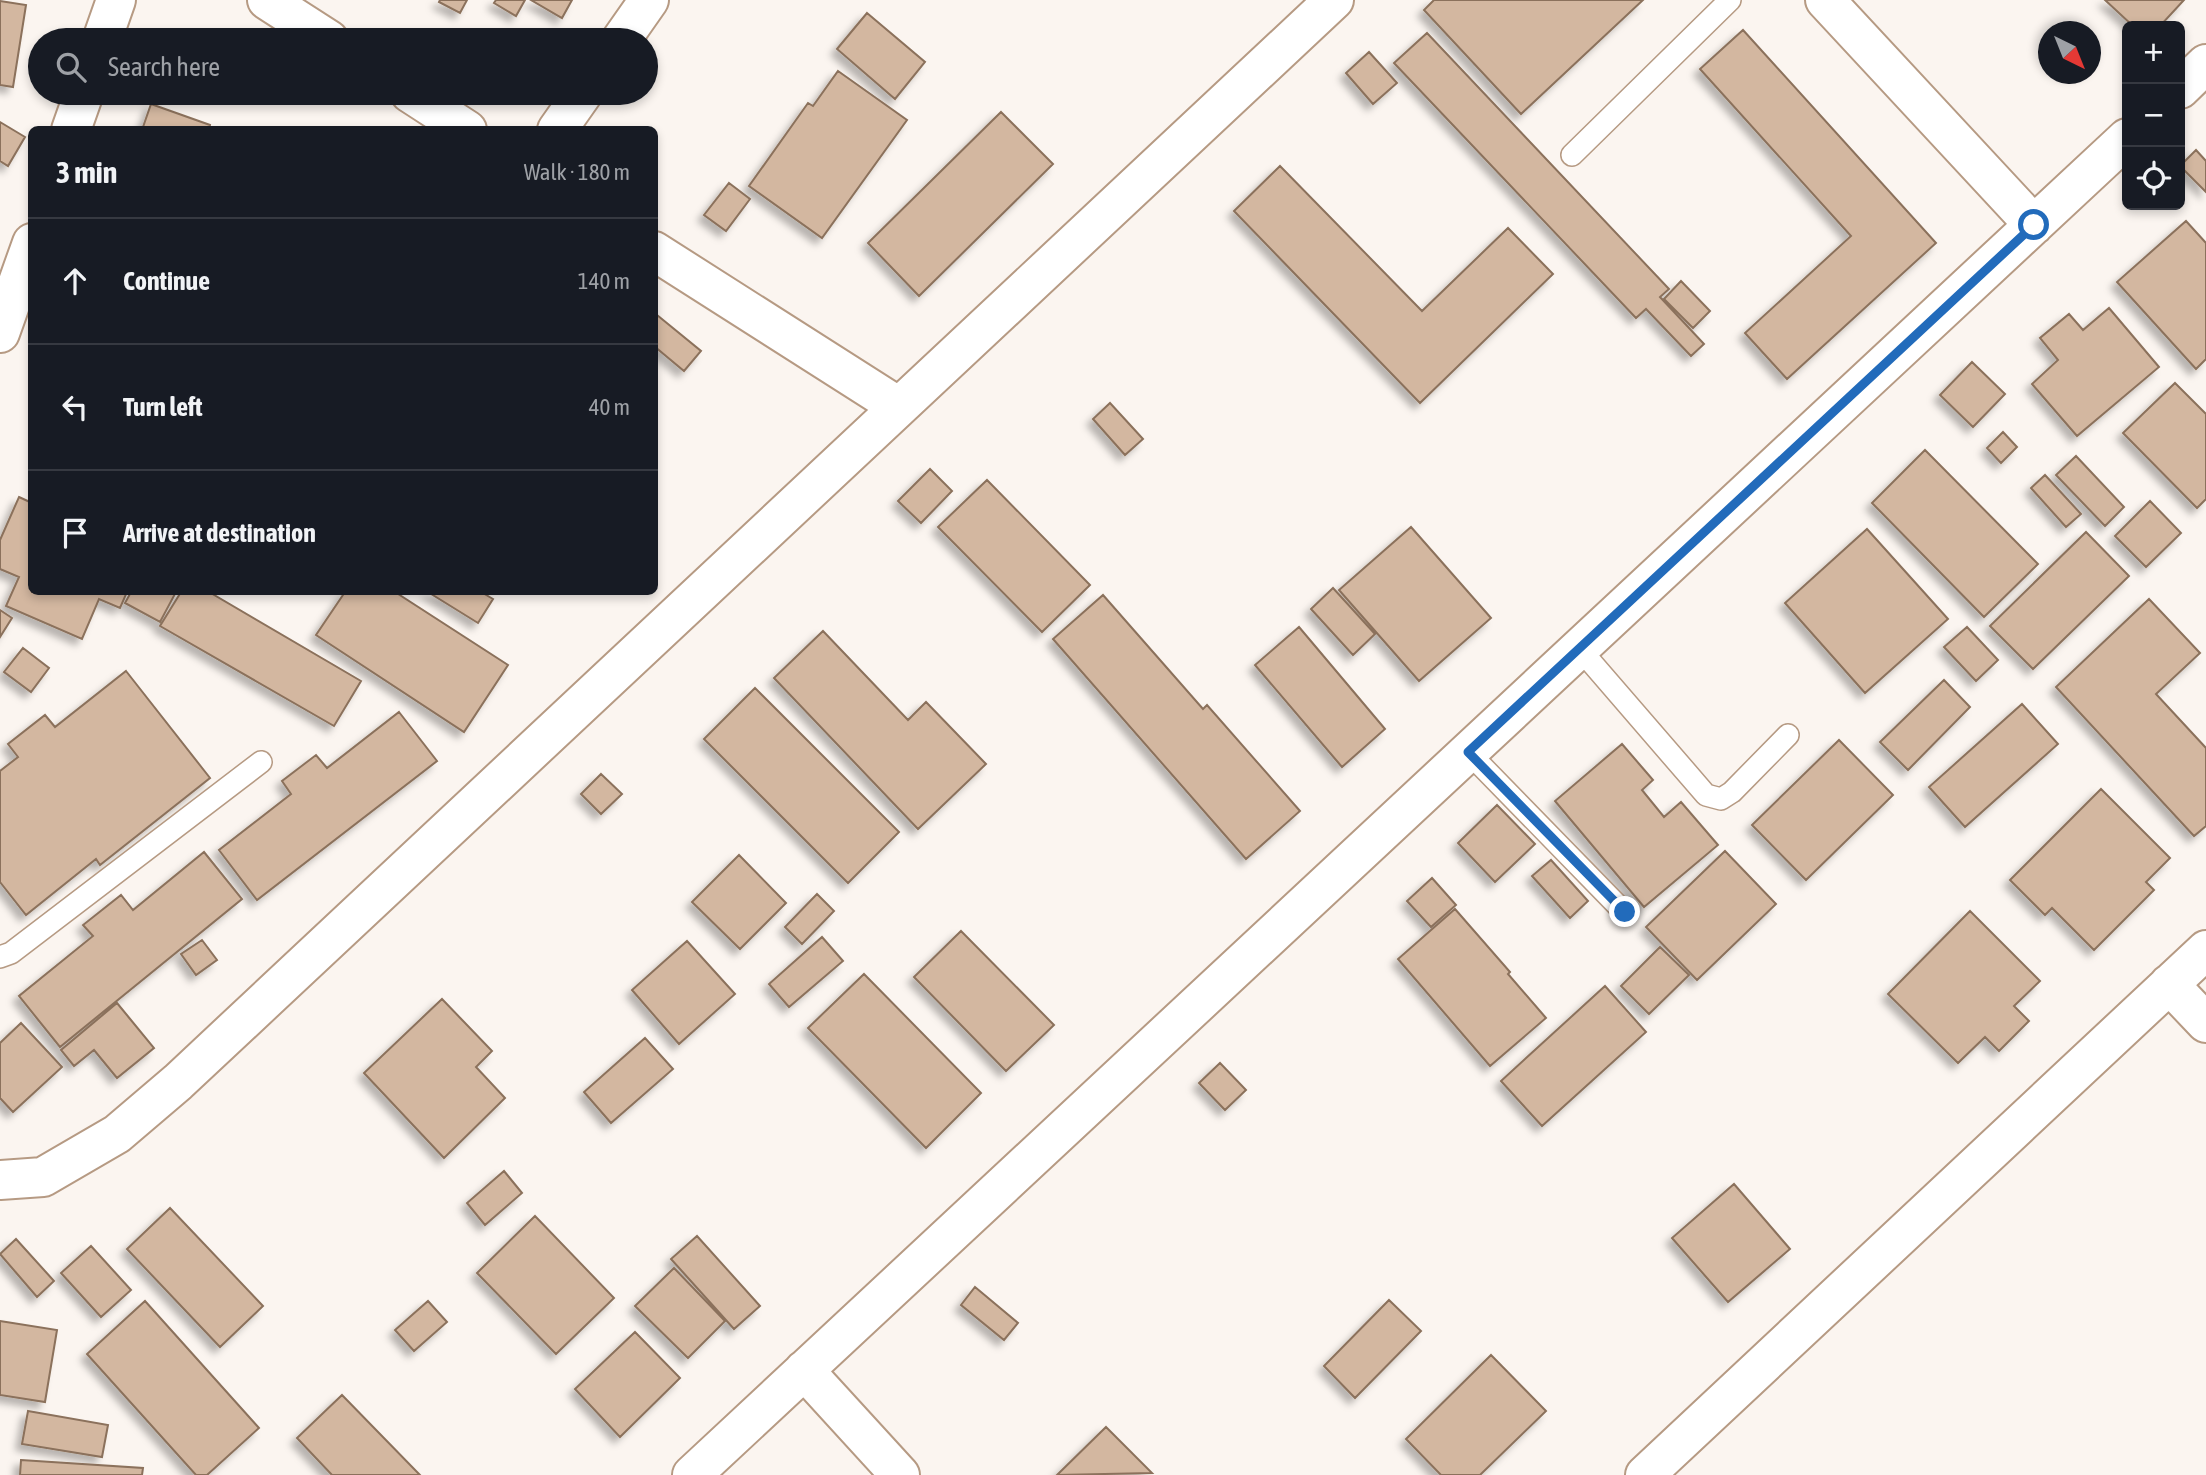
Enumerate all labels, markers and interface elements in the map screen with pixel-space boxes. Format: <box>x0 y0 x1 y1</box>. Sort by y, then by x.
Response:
north arrow <box>2038 21 2101 84</box>
map controls <box>2122 21 2185 210</box>
button: + <box>2122 21 2185 84</box>
search box <box>28 28 658 105</box>
icon: search <box>52 48 90 86</box>
text: Search here <box>108 52 220 82</box>
button: − <box>2122 84 2185 147</box>
button: locate <box>2122 147 2185 210</box>
text: 3 min <box>56 155 117 189</box>
text: Walk · 180 m <box>524 159 630 185</box>
route start <box>2018 209 2049 240</box>
icon: ahead <box>56 262 94 300</box>
text: Continue <box>123 266 210 296</box>
text: 140 m <box>578 268 630 294</box>
icon: left <box>56 388 94 426</box>
text: Turn left <box>123 392 203 422</box>
text: 40 m <box>589 394 630 420</box>
icon: arrive <box>56 514 94 552</box>
text: Arrive at destination <box>123 518 316 548</box>
route end <box>1609 896 1640 927</box>

